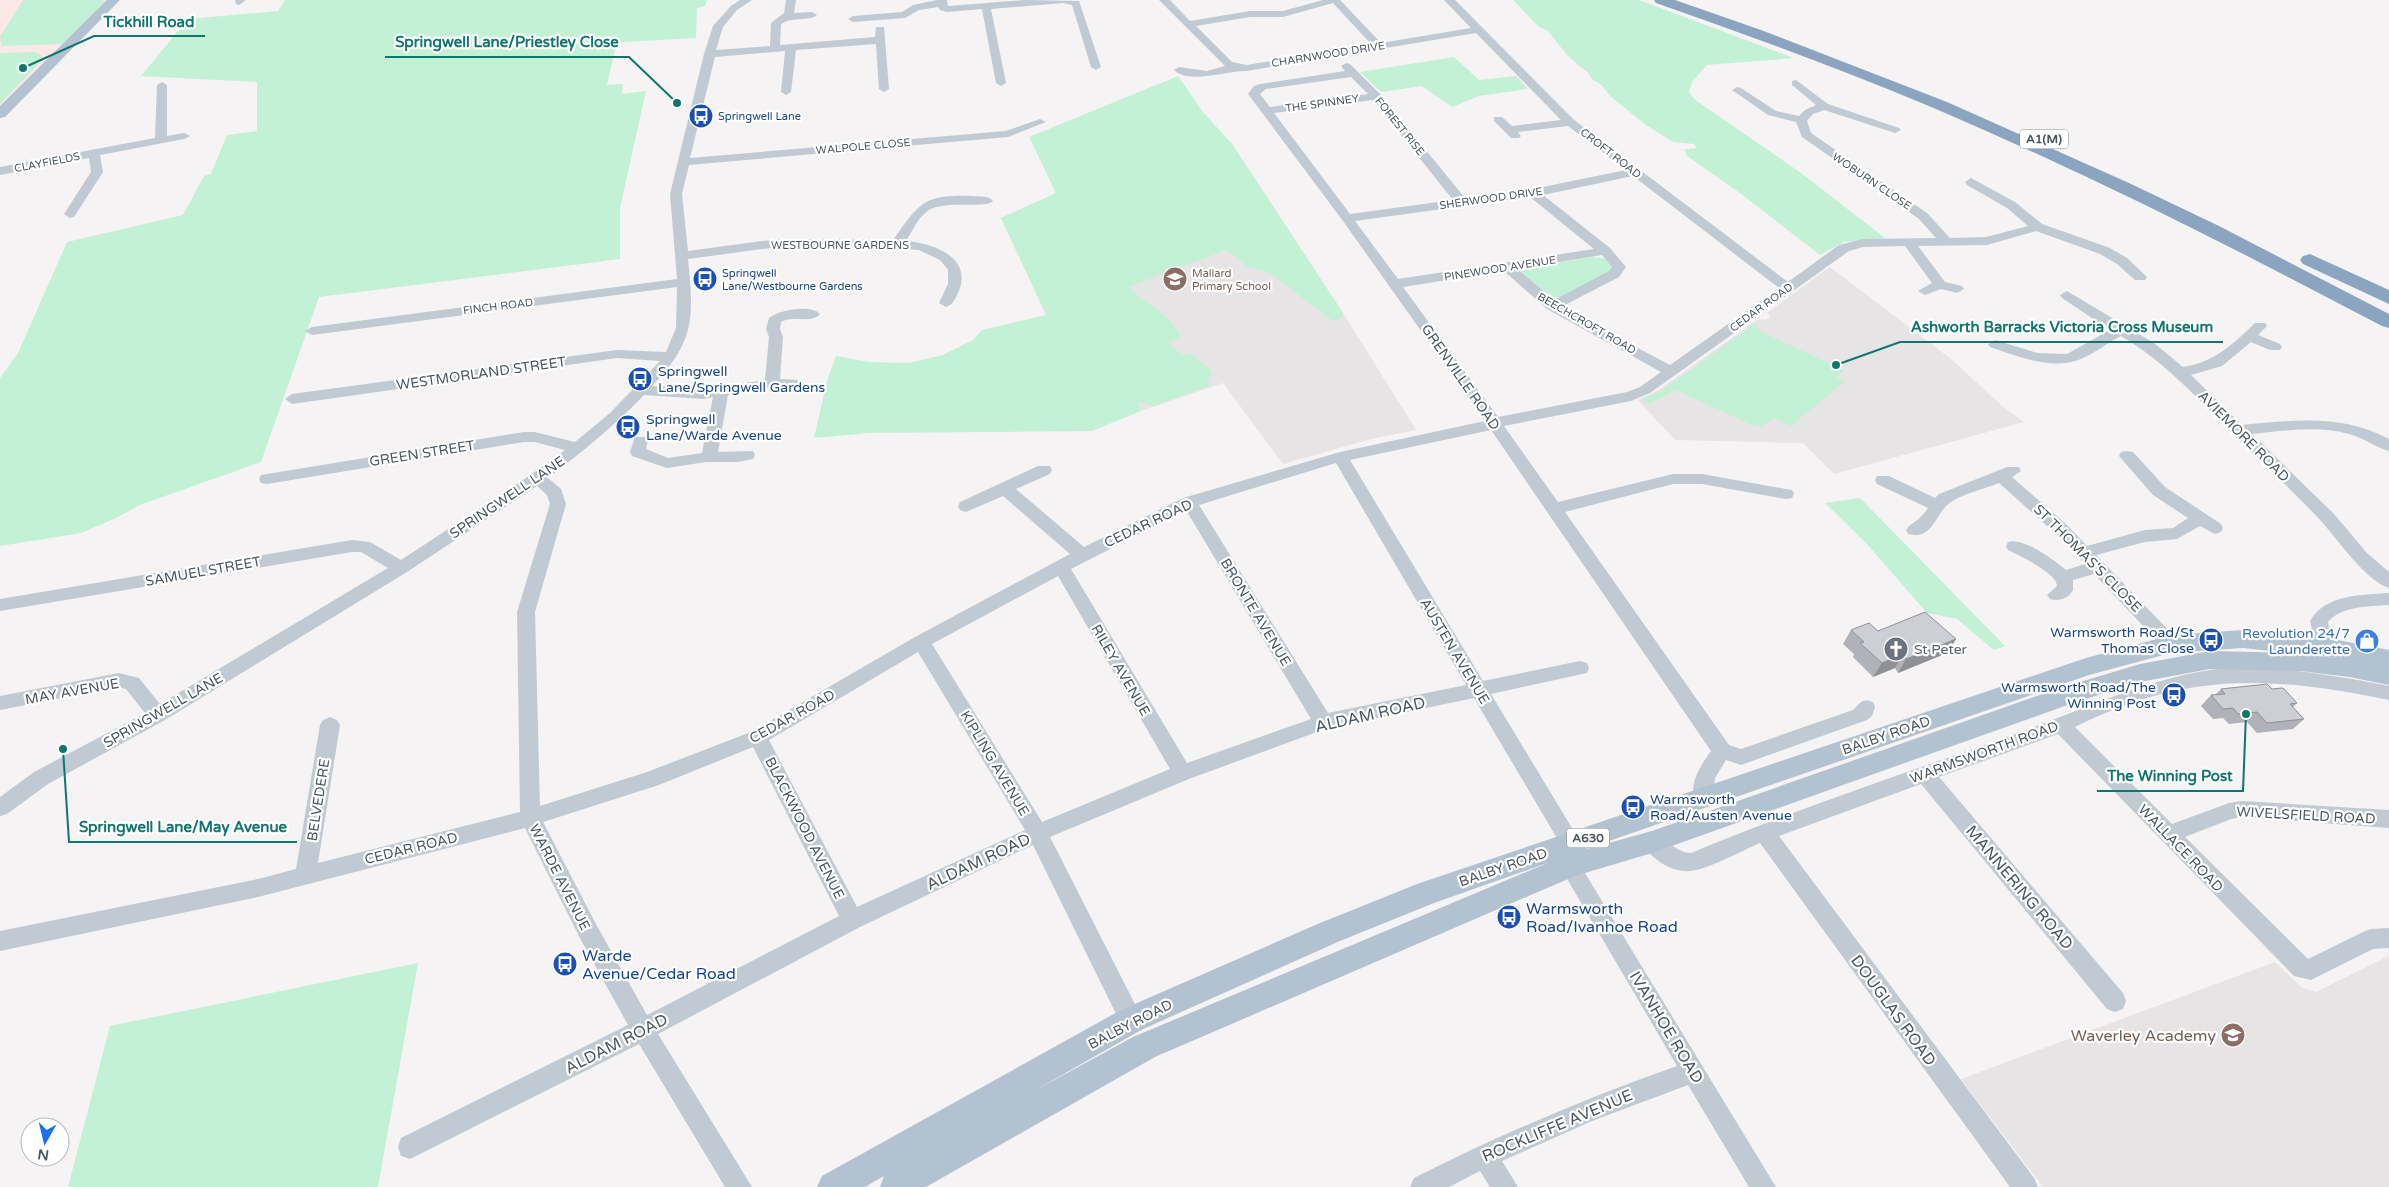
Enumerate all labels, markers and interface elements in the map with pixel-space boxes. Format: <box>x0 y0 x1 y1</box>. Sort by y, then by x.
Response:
callout: Tickhill Road <box>94 6 205 36</box>
text: Tickhill Road <box>103 13 194 31</box>
callout: Springwell Lane/Priestley Close <box>385 27 629 57</box>
text: Springwell Lane/Priestley Close <box>395 33 619 52</box>
street label: CHARNWOOD DRIVE <box>1270 39 1386 70</box>
street label: THE SPINNEY <box>1285 92 1360 115</box>
street label: FOREST RISE <box>1372 95 1427 158</box>
bus stop icon: Springwell Lane <box>688 103 714 129</box>
place label: Springwell Lane <box>718 110 801 123</box>
street label: CROFT ROAD <box>1578 126 1644 181</box>
road number: A1(M) <box>2020 130 2068 148</box>
street label: WALPOLE CLOSE <box>815 136 911 157</box>
street label: CLAYFIELDS <box>13 150 81 175</box>
street label: WOBURN CLOSE <box>1830 150 1914 213</box>
street label: SHERWOOD DRIVE <box>1439 185 1543 212</box>
street label: WESTBOURNE GARDENS <box>771 239 909 252</box>
street label: PINEWOOD AVENUE <box>1443 253 1557 284</box>
bus stop icon: Springwell Lane/Westbourne Gardens <box>692 266 718 292</box>
school or university icon: Mallard Primary School <box>1162 266 1188 292</box>
place label: Springwell Lane/Westbourne Gardens <box>722 267 863 293</box>
place label: Mallard Primary School <box>1192 267 1271 293</box>
street label: CEDAR ROAD <box>1727 280 1795 335</box>
street label: BEECHCROFT ROAD <box>1535 290 1638 357</box>
street label: FINCH ROAD <box>462 296 534 317</box>
callout: Ashworth Barracks Victoria Cross Museum <box>1900 312 2223 342</box>
text: Ashworth Barracks Victoria Cross Museum <box>1911 318 2213 336</box>
street label: GRENVILLE ROAD <box>1418 321 1503 433</box>
street label: WESTMORLAND STREET <box>395 353 567 394</box>
place label: Springwell Lane/Springwell Gardens <box>658 363 826 396</box>
bus stop icon: Springwell Lane/Springwell Gardens <box>627 366 653 392</box>
street label: AVIEMORE ROAD <box>2195 387 2293 485</box>
place label: Springwell Lane/Warde Avenue <box>646 411 782 444</box>
bus stop icon: Springwell Lane/Warde Avenue <box>615 414 641 440</box>
street label: GREEN STREET <box>368 437 476 470</box>
street label: SPRINGWELL LANE <box>447 453 568 542</box>
street label: CEDAR ROAD <box>1102 496 1195 551</box>
street label: ST THOMAS'S CLOSE <box>2030 501 2145 616</box>
street label: SAMUEL STREET <box>144 553 263 590</box>
street label: BRONTE AVENUE <box>1217 555 1294 669</box>
street label: AUSTEN AVENUE <box>1416 595 1493 707</box>
street label: RILEY AVENUE <box>1088 621 1154 719</box>
place label: Warmsworth Road/St Thomas Close <box>2050 624 2195 657</box>
place label: Revolution 24/7 Launderette <box>2242 625 2350 658</box>
bus stop icon: Warmsworth Road/St Thomas Close <box>2198 627 2224 653</box>
shop icon: Revolution 24/7 Launderette <box>2354 628 2380 654</box>
church icon: St Peter <box>1883 636 1909 662</box>
place label: St Peter <box>1914 641 1968 658</box>
street label: SPRINGWELL LANE <box>101 669 226 752</box>
street label: MAY AVENUE <box>24 675 120 708</box>
place label: Warmsworth Road/The Winning Post <box>2001 679 2157 712</box>
bus stop icon: Warmsworth Road/The Winning Post <box>2161 682 2187 708</box>
street label: CEDAR ROAD <box>747 686 838 747</box>
street label: ALDAM ROAD <box>1313 693 1427 737</box>
street label: KIPLING AVENUE <box>956 708 1033 819</box>
street label: BALBY ROAD <box>1840 712 1933 759</box>
street label: WARMSWORTH ROAD <box>1907 718 2061 787</box>
street label: BLACKWOOD AVENUE <box>761 754 848 902</box>
street label: BELVEDERE <box>304 758 333 842</box>
callout: The Winning Post <box>2097 761 2243 791</box>
text: The Winning Post <box>2106 767 2233 786</box>
place label: Warmsworth Road/Austen Avenue <box>1650 791 1792 824</box>
bus stop icon: Warmsworth Road/Austen Avenue <box>1620 794 1646 820</box>
street label: WALLACE ROAD <box>2135 801 2227 896</box>
street label: WIVELSFIELD ROAD <box>2236 803 2376 828</box>
callout: Springwell Lane/May Avenue <box>69 812 297 842</box>
text: Springwell Lane/May Avenue <box>79 818 288 837</box>
street label: WARDE AVENUE <box>525 821 594 933</box>
street label: MANNERING ROAD <box>1961 821 2077 954</box>
road number: A630 <box>1567 828 1609 848</box>
street label: CEDAR ROAD <box>363 829 459 868</box>
street label: ALDAM ROAD <box>923 829 1034 895</box>
street label: BALBY ROAD <box>1457 844 1550 891</box>
place label: Warmsworth Road/Ivanhoe Road <box>1526 899 1678 937</box>
bus stop icon: Warmsworth Road/Ivanhoe Road <box>1496 904 1522 930</box>
place label: Warde Avenue/Cedar Road <box>582 946 736 984</box>
bus stop icon: Warde Avenue/Cedar Road <box>552 951 578 977</box>
street label: DOUGLAS ROAD <box>1846 951 1940 1070</box>
street label: IVANHOE ROAD <box>1625 968 1707 1087</box>
street label: BALBY ROAD <box>1085 996 1175 1053</box>
street label: ALDAM ROAD <box>562 1009 671 1078</box>
school or university icon: Waverley Academy <box>2220 1022 2246 1048</box>
place label: Waverley Academy <box>2071 1026 2216 1046</box>
street label: ROCKLIFFE AVENUE <box>1479 1085 1636 1167</box>
north arrow <box>20 1117 70 1167</box>
text: N <box>37 1145 50 1164</box>

